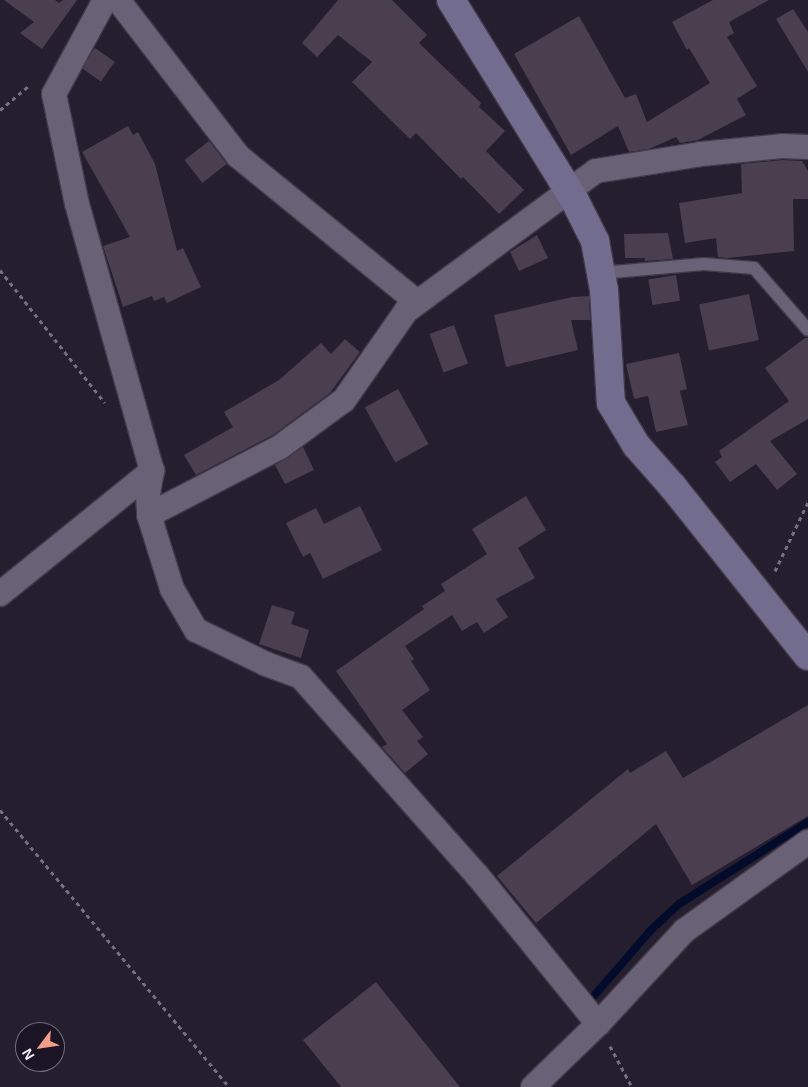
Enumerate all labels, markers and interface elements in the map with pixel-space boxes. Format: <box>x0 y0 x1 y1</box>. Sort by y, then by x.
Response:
north arrow <box>15 1022 65 1072</box>
text: N <box>19 1046 37 1063</box>

